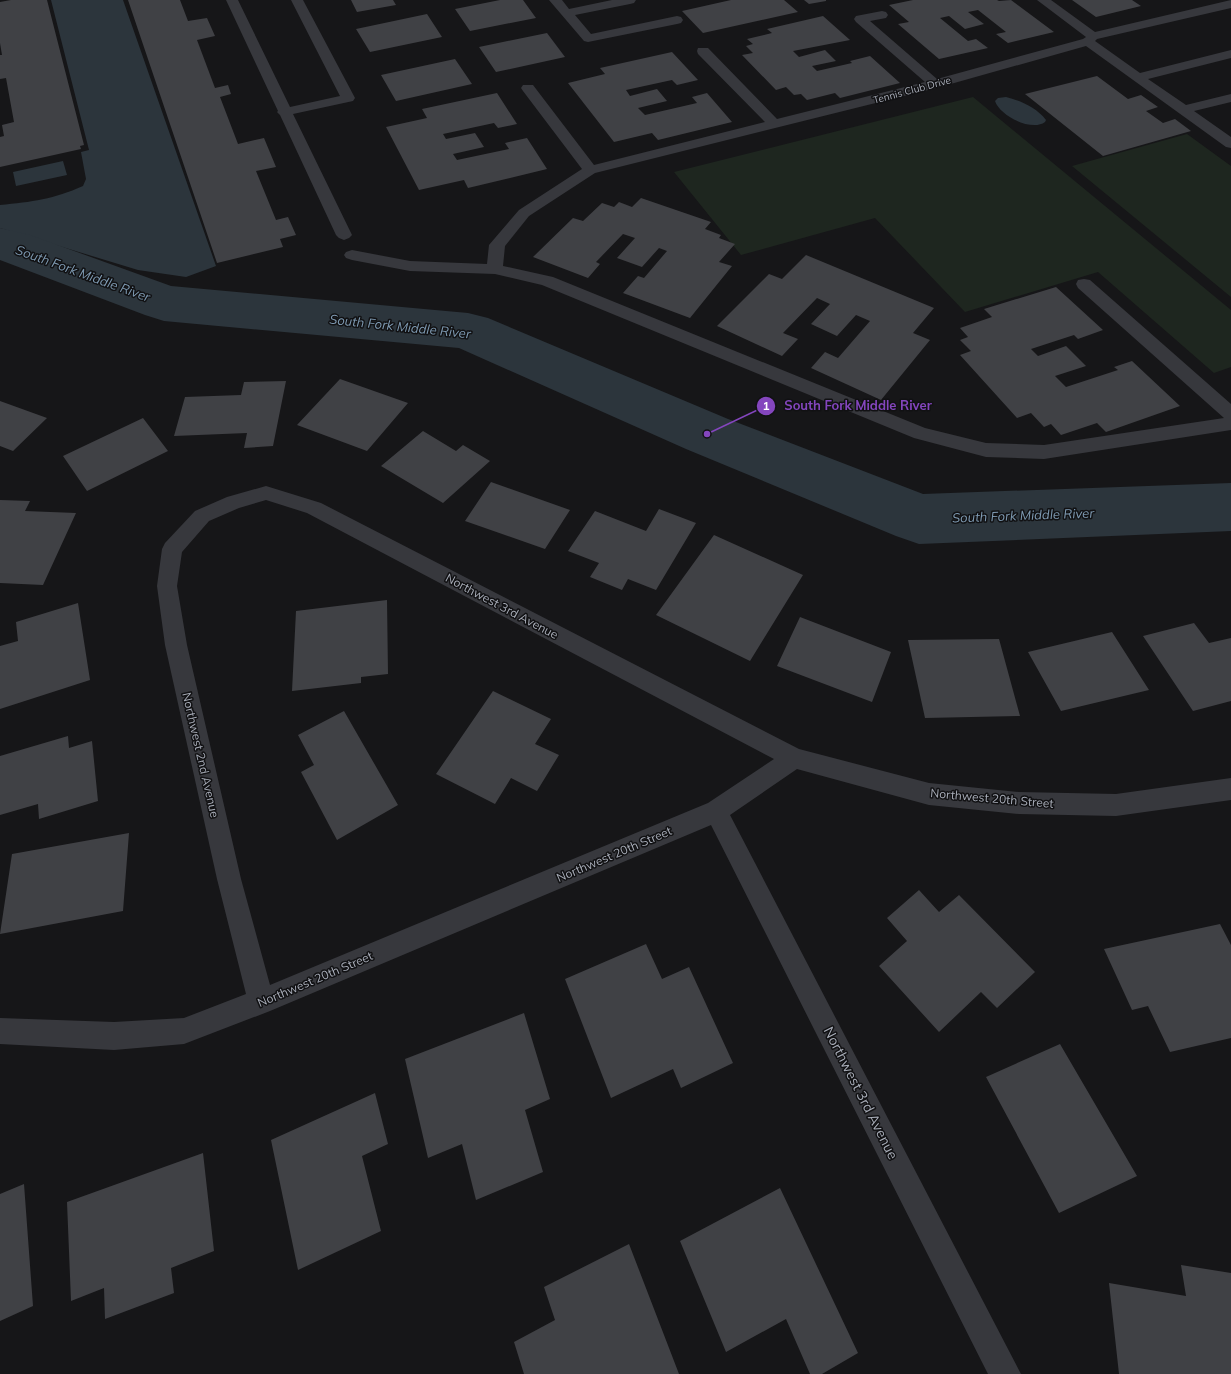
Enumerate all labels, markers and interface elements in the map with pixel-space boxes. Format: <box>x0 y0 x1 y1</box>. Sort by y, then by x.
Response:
street label: Tennis Club Drive <box>872 73 952 107</box>
water label: South Fork Middle River <box>14 241 154 305</box>
water label: South Fork Middle River <box>329 311 473 342</box>
callout: South Fork Middle River <box>756 393 940 418</box>
text: South Fork Middle River <box>784 397 933 413</box>
text: 1 <box>762 398 770 413</box>
water label: South Fork Middle River <box>952 504 1095 525</box>
street label: Northwest 3rd Avenue <box>443 570 561 642</box>
street label: Northwest 2nd Avenue <box>179 691 223 819</box>
street label: Northwest 20th Street <box>930 785 1054 811</box>
street label: Northwest 20th Street <box>554 823 674 885</box>
street label: Northwest 20th Street <box>255 948 375 1010</box>
street label: Northwest 3rd Avenue <box>820 1024 902 1162</box>

